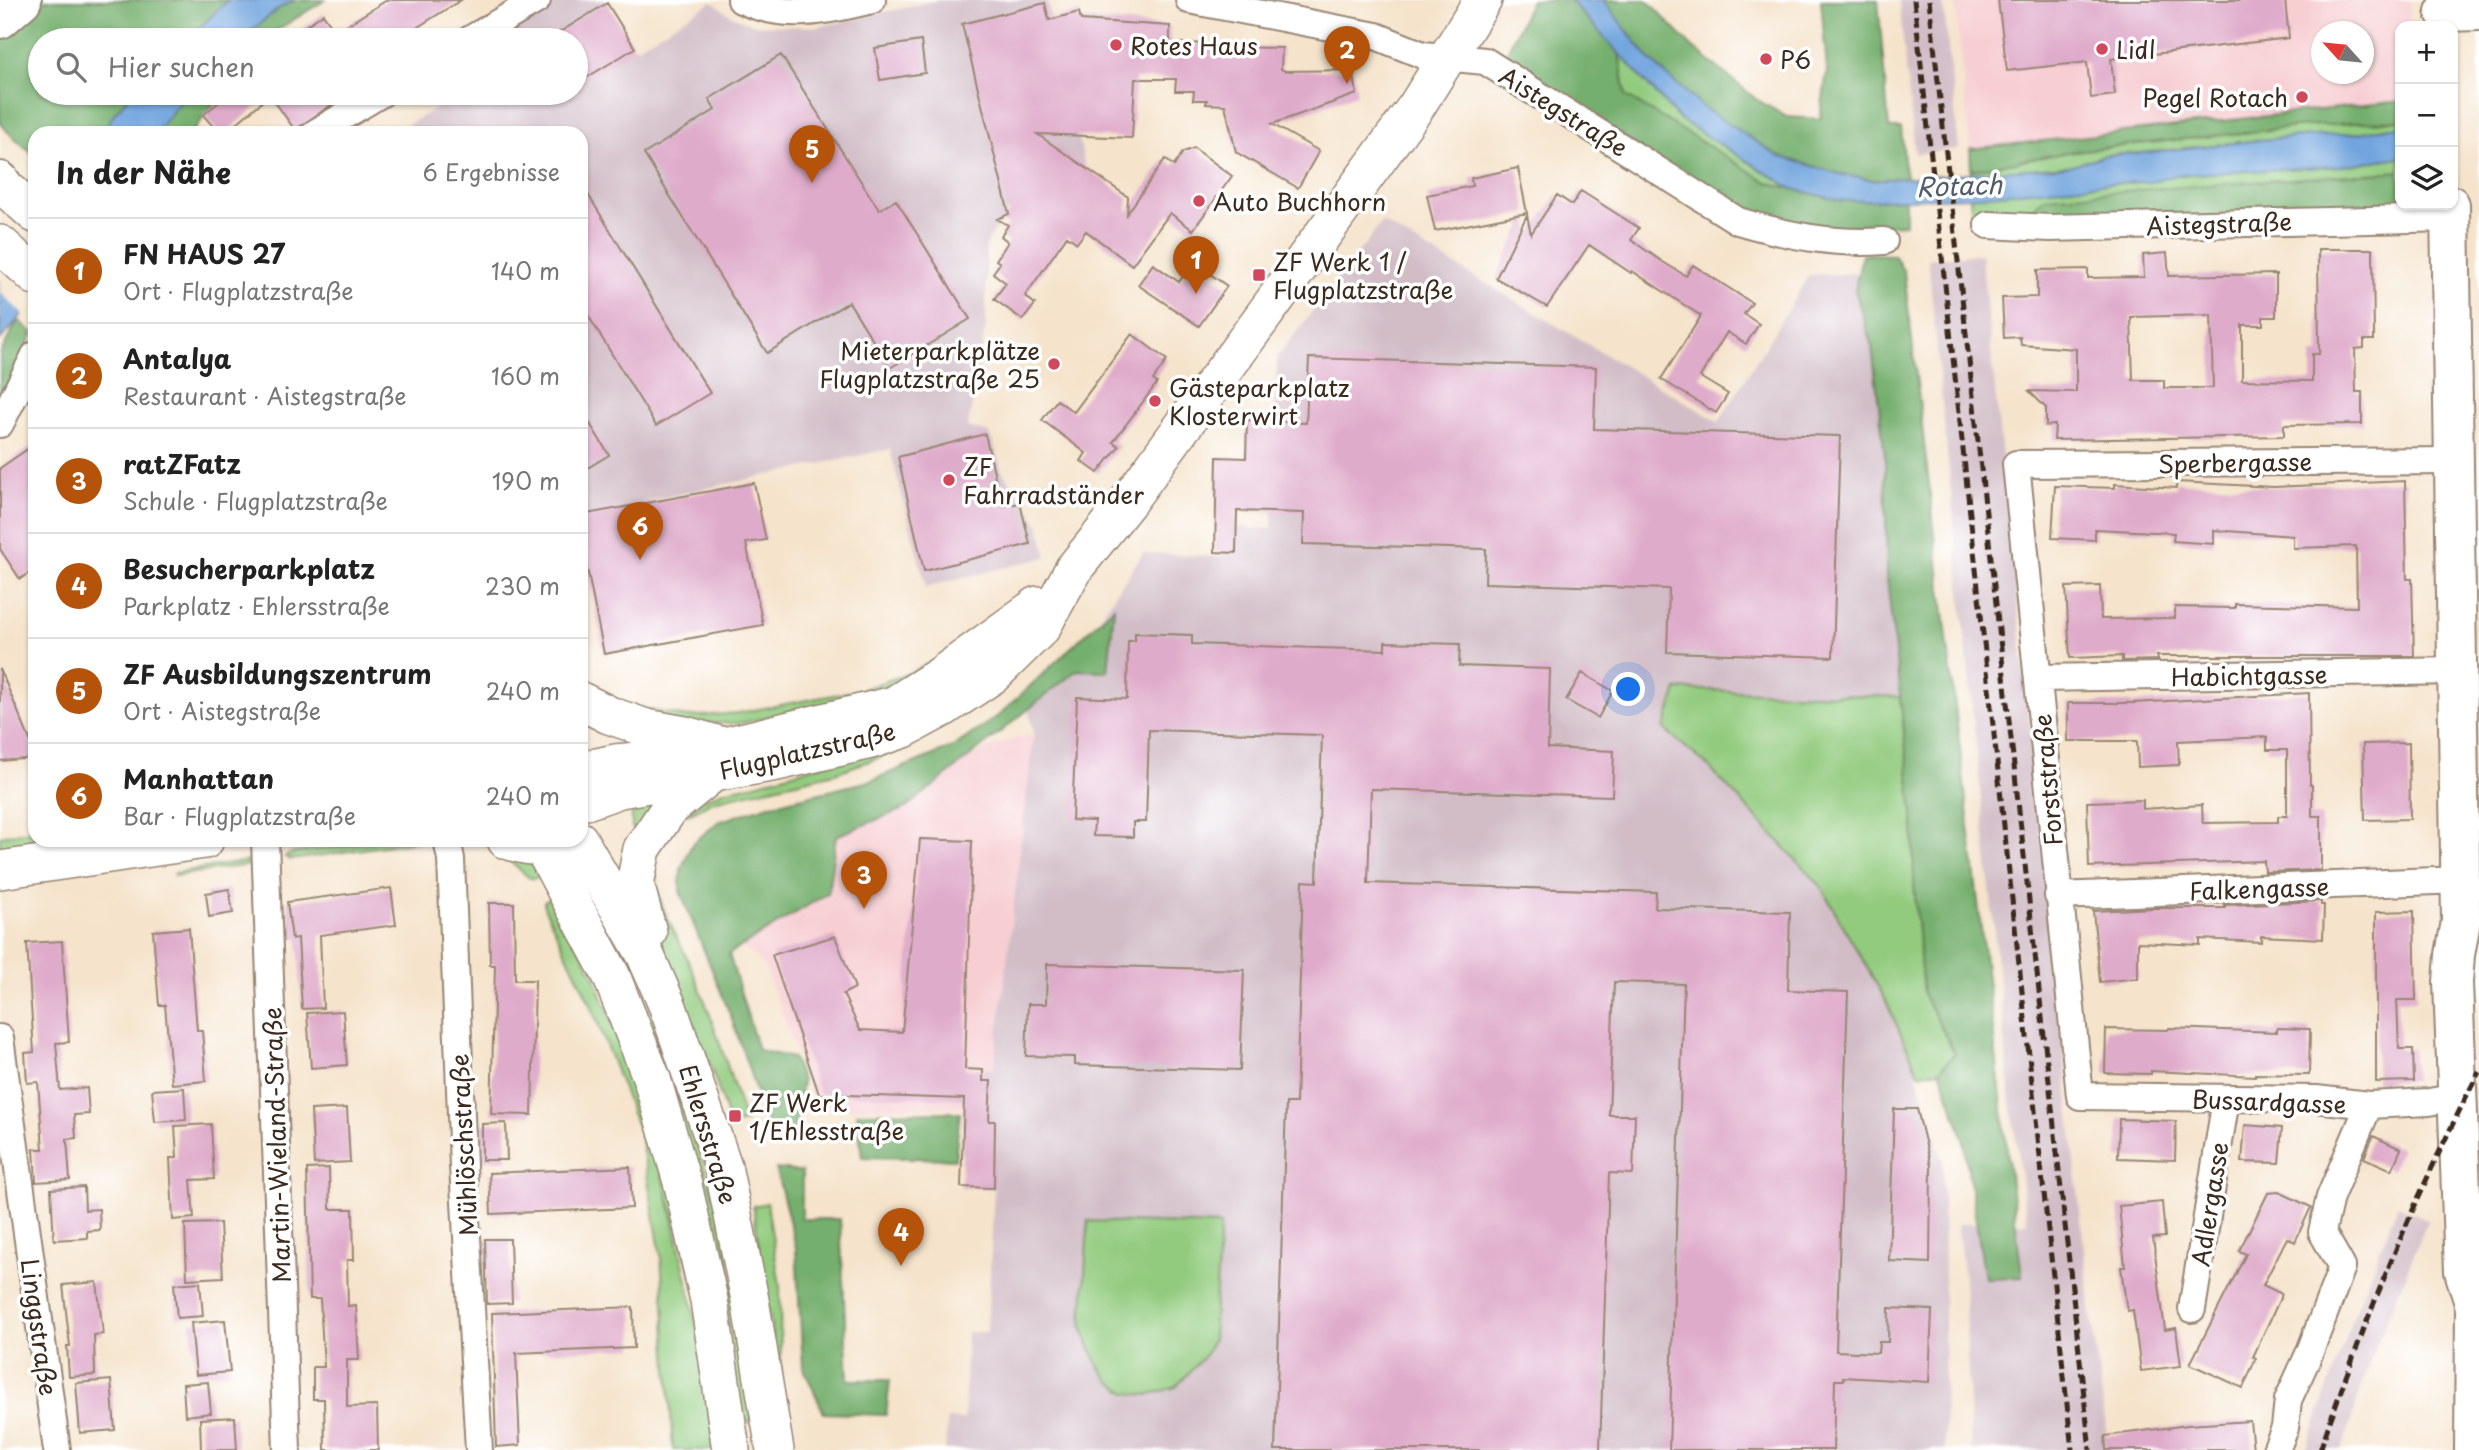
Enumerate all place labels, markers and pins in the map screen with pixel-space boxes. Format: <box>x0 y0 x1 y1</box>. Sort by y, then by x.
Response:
pin: 2 <box>1324 26 1370 84</box>
place label: Rotes Haus <box>1130 27 1258 63</box>
place label: Lidl <box>2116 31 2156 67</box>
marker: Rotes Haus <box>1108 37 1124 53</box>
place label: P6 <box>1780 41 1811 77</box>
marker: Lidl <box>2094 41 2110 57</box>
marker: P6 <box>1758 51 1774 67</box>
place label: Pegel Rotach <box>2142 79 2288 115</box>
marker: Pegel Rotach <box>2294 89 2310 105</box>
pin: 5 <box>789 125 835 183</box>
place label: Auto Buchhorn <box>1213 183 1386 219</box>
marker: Auto Buchhorn <box>1191 193 1207 209</box>
pin: 1 <box>1173 236 1219 294</box>
place label: ZF Werk 1 / Flugplatzstraße <box>1273 243 1453 307</box>
marker: ZF Werk 1 / Flugplatzstraße <box>1251 267 1267 283</box>
place label: Mieterparkplätze Flugplatzstraße 25 <box>819 332 1040 396</box>
marker: Mieterparkplätze Flugplatzstraße 25 <box>1046 356 1062 372</box>
place label: Gästeparkplatz Klosterwirt <box>1169 369 1349 433</box>
marker: Gästeparkplatz Klosterwirt <box>1147 393 1163 409</box>
place label: ZF Fahrradständer <box>963 448 1144 512</box>
marker: ZF Fahrradständer <box>941 472 957 488</box>
pin: 6 <box>617 502 663 560</box>
pin: 3 <box>841 851 887 909</box>
place label: ZF Werk 1/Ehlesstraße <box>749 1084 904 1148</box>
marker: ZF Werk 1/Ehlesstraße <box>727 1108 743 1124</box>
pin: 4 <box>878 1208 924 1266</box>

